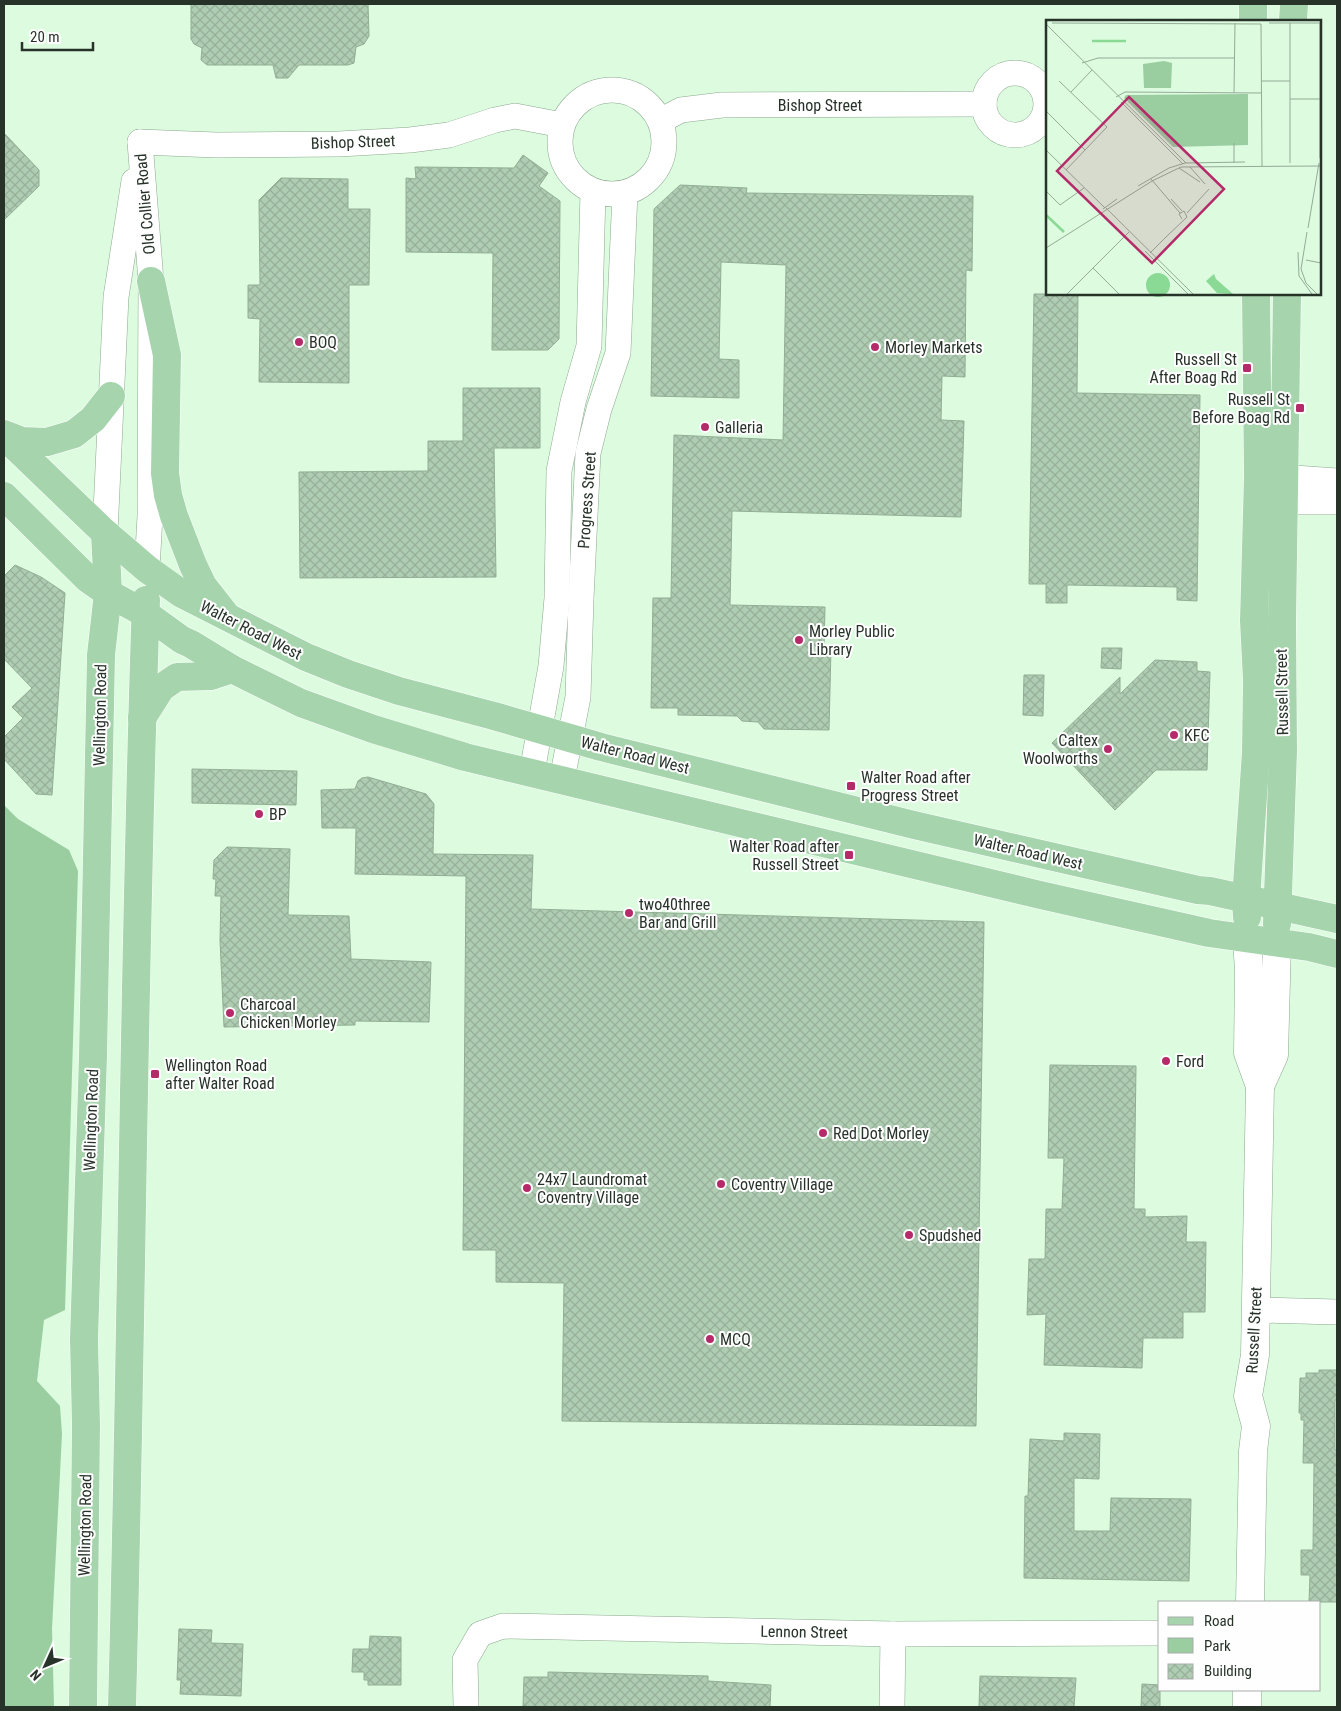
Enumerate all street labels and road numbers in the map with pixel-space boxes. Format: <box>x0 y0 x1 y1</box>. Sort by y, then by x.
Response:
street label: Bishop Street <box>778 96 863 115</box>
street label: Bishop Street <box>310 131 396 153</box>
street label: Old Collier Road <box>131 153 159 255</box>
street label: Progress Street <box>574 450 600 549</box>
street label: Walter Road West <box>197 596 305 664</box>
street label: Russell Street <box>1272 648 1292 736</box>
street label: Wellington Road <box>90 664 110 766</box>
street label: Walter Road West <box>579 732 692 778</box>
street label: Walter Road West <box>972 830 1085 874</box>
street label: Wellington Road <box>80 1069 102 1171</box>
street label: Russell Street <box>1242 1286 1266 1374</box>
street label: Wellington Road <box>75 1474 95 1576</box>
street label: Lennon Street <box>760 1622 848 1642</box>

